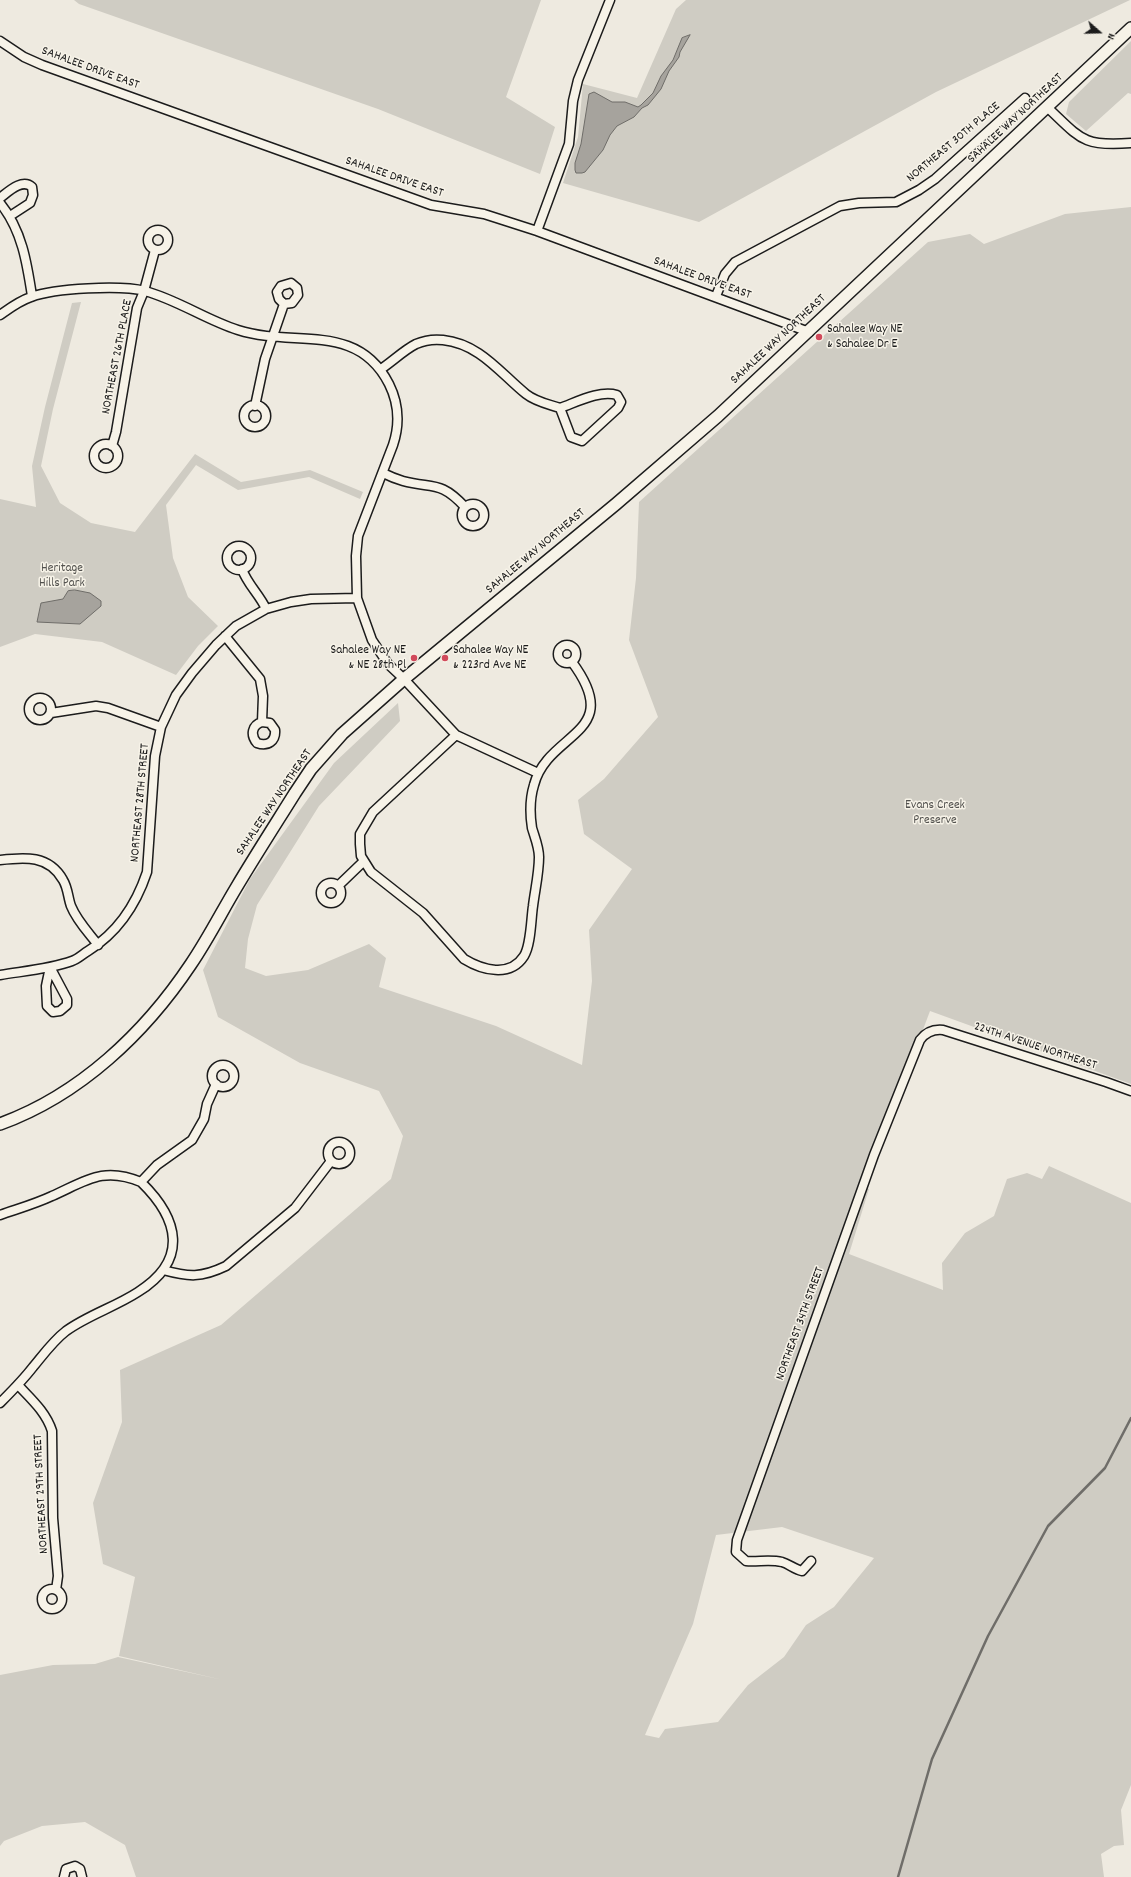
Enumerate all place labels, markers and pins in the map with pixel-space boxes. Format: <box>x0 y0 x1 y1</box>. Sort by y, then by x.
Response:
place label: Sahalee Way NE & Sahalee Dr E <box>827 322 903 353</box>
marker: Sahalee Way NE & Sahalee Dr E <box>814 332 824 342</box>
place label: Sahalee Way NE & NE 28th Pl <box>330 643 406 674</box>
place label: Sahalee Way NE & 223rd Ave NE <box>453 643 529 674</box>
marker: Sahalee Way NE & NE 28th Pl <box>409 653 419 663</box>
marker: Sahalee Way NE & 223rd Ave NE <box>440 653 450 663</box>

